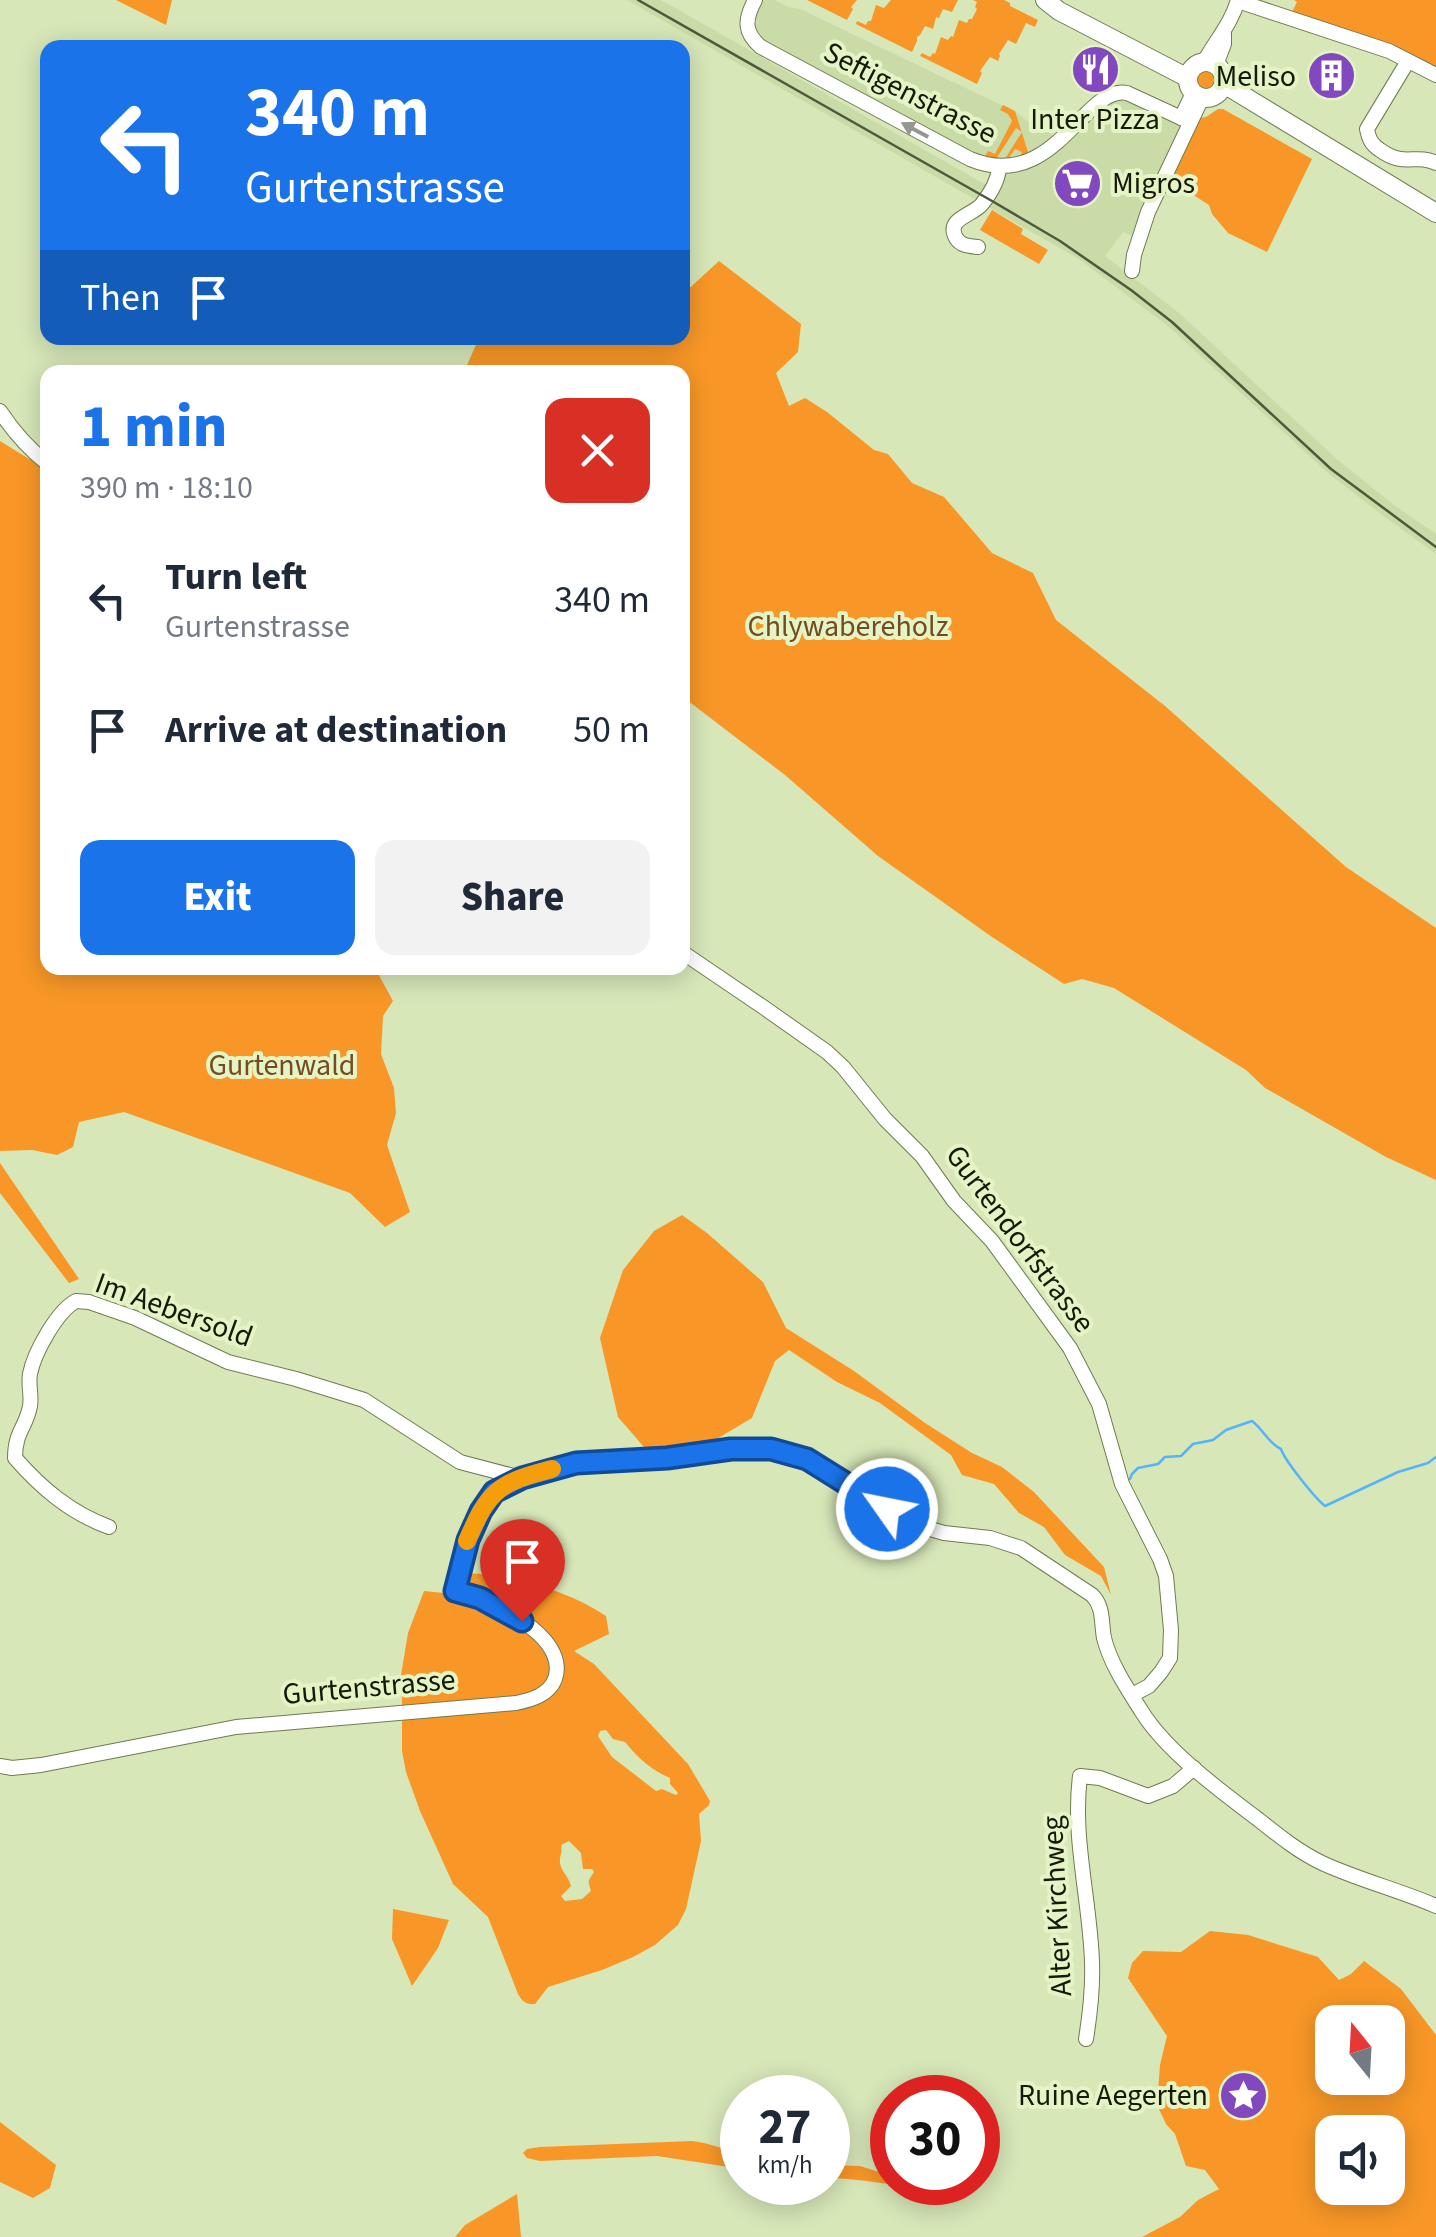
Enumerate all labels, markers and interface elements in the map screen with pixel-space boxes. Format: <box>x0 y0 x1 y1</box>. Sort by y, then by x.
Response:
street label: Seftigenstrasse <box>816 31 1004 155</box>
restaurant icon: Inter Pizza <box>1069 44 1121 96</box>
building icon: Meliso <box>1305 50 1357 102</box>
place label: Meliso <box>1215 55 1296 98</box>
text: 340 m <box>245 63 430 163</box>
icon: left <box>80 80 210 210</box>
place label: Inter Pizza <box>1030 98 1160 141</box>
one-way arrow <box>901 121 929 139</box>
text: Gurtenstrasse <box>245 156 505 220</box>
supermarket icon: Migros <box>1051 157 1103 209</box>
place label: Migros <box>1112 162 1195 205</box>
icon: arrive <box>181 270 236 325</box>
text: Then <box>80 271 161 325</box>
text: 1 min <box>80 385 227 470</box>
button: close <box>545 398 650 503</box>
text: 390 m · 18:10 <box>80 465 253 511</box>
text: Turn left <box>165 550 307 604</box>
icon: left <box>80 573 135 628</box>
text: 340 m <box>554 573 650 627</box>
text: Gurtenstrasse <box>165 604 350 650</box>
park label: Chlywabereholz <box>748 605 948 648</box>
icon: arrive <box>80 703 135 758</box>
text: Arrive at destination <box>165 703 507 757</box>
text: 50 m <box>573 703 650 757</box>
button: Exit <box>80 840 355 955</box>
button: Share <box>375 840 650 955</box>
park label: Gurtenwald <box>209 1044 355 1087</box>
street label: Gurtendorfstrasse <box>935 1136 1105 1342</box>
street label: Im Aebersold <box>89 1262 259 1358</box>
position arrow <box>835 1457 939 1561</box>
pin <box>480 1519 565 1622</box>
icon: arrive <box>495 1534 550 1589</box>
street label: Gurtenstrasse <box>281 1658 457 1716</box>
street label: Alter Kirchweg <box>1031 1815 1083 1997</box>
north arrow <box>1315 2005 1405 2095</box>
map controls <box>1315 2005 1405 2205</box>
place icon: Ruine Aegerten <box>1217 2069 1269 2121</box>
place label: Ruine Aegerten <box>1018 2074 1208 2117</box>
speed limit sign: 30 <box>870 2075 1000 2205</box>
text: 27 <box>759 2092 811 2163</box>
button: sound <box>1315 2115 1405 2205</box>
text: km/h <box>757 2147 813 2183</box>

